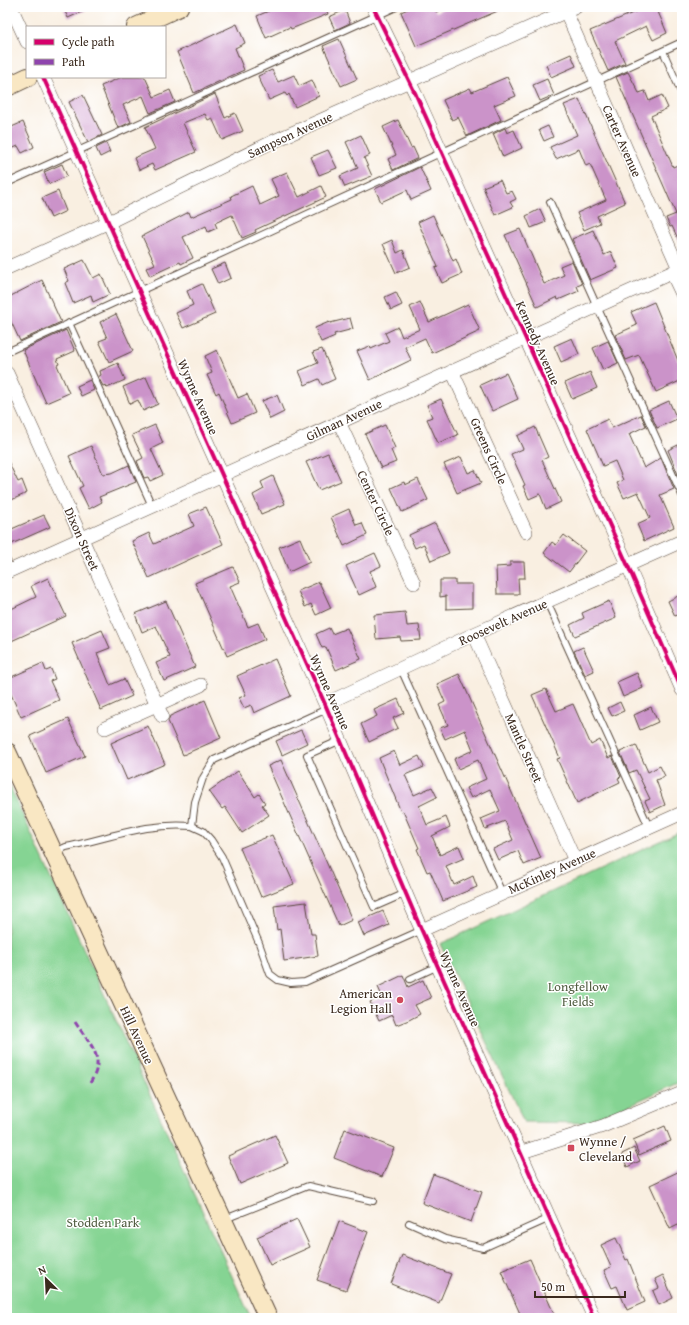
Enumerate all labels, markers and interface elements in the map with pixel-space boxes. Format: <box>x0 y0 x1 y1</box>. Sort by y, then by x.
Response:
legend <box>26 26 166 78</box>
text: Cycle path <box>62 33 115 50</box>
text: Path <box>62 53 85 70</box>
street label: Carter Avenue <box>598 102 646 180</box>
street label: Sampson Avenue <box>244 107 336 163</box>
street label: Kennedy Avenue <box>511 298 565 388</box>
street label: Wynne Avenue <box>173 356 223 438</box>
street label: Gilman Avenue <box>303 394 385 446</box>
street label: Greens Circle <box>466 414 512 488</box>
street label: Center Circle <box>352 467 400 539</box>
street label: Dixon Street <box>60 504 105 574</box>
street label: Roosevelt Avenue <box>456 594 550 650</box>
street label: Wynne Avenue <box>305 651 355 733</box>
street label: Mantle Street <box>500 710 548 786</box>
street label: McKinley Avenue <box>505 843 599 899</box>
street label: Wynne Avenue <box>435 948 485 1030</box>
park label: Longfellow Fields <box>548 977 609 1011</box>
place label: American Legion Hall <box>331 984 393 1018</box>
marker: American Legion Hall <box>395 995 405 1005</box>
street label: Hill Avenue <box>115 1003 159 1067</box>
place label: Wynne / Cleveland <box>579 1132 632 1166</box>
marker: Wynne / Cleveland <box>566 1143 576 1153</box>
park label: Stodden Park <box>67 1213 140 1232</box>
north arrow <box>26 1259 66 1299</box>
text: N <box>35 1261 49 1279</box>
scale bar <box>535 1273 625 1299</box>
text: 50 m <box>541 1278 565 1295</box>

